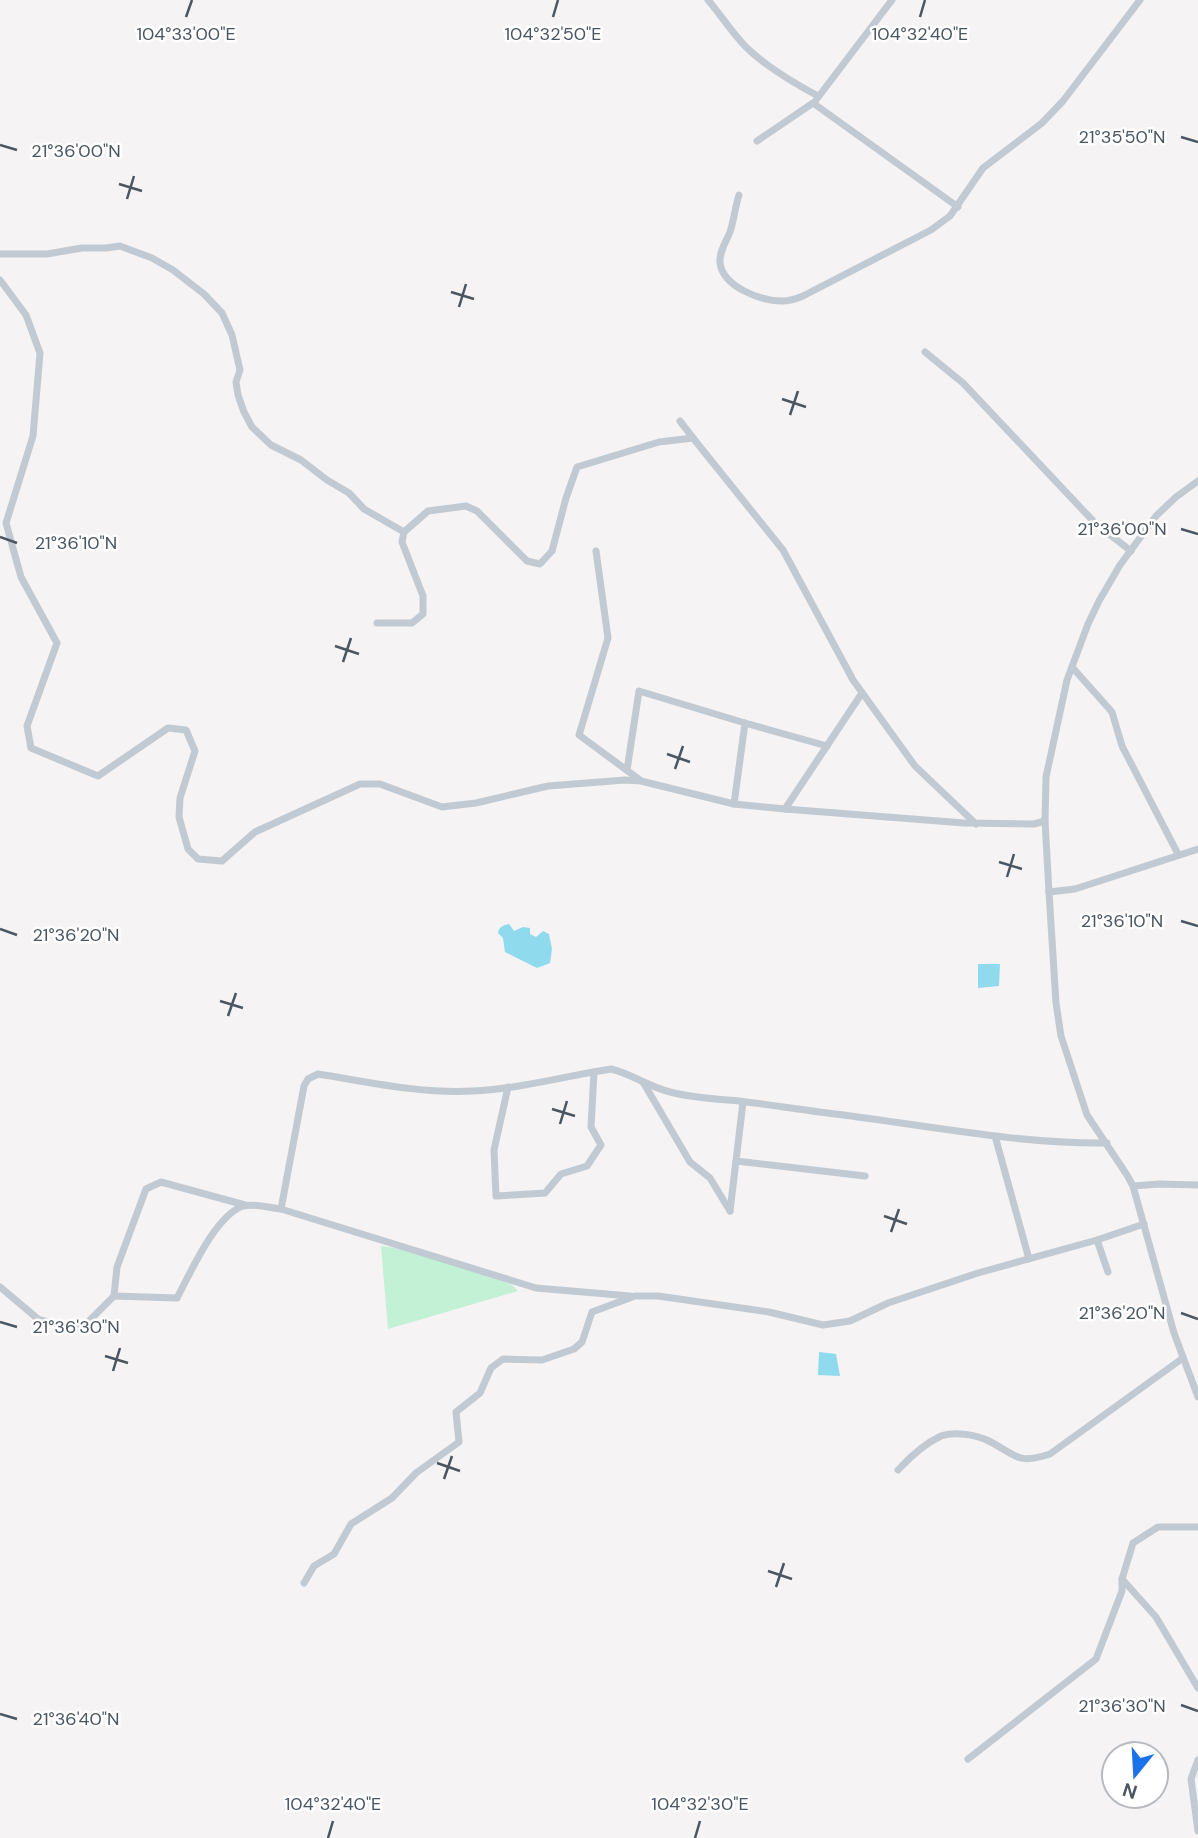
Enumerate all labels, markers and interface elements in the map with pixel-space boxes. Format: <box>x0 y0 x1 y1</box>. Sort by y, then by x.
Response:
text: 104°33'00"E <box>136 22 236 46</box>
text: 104°32'50"E <box>504 22 602 46</box>
text: 104°32'40"E <box>872 22 968 46</box>
text: 21°35'50"N <box>1079 125 1165 149</box>
text: 21°36'00"N <box>31 139 121 163</box>
text: 21°36'00"N <box>1077 517 1167 541</box>
text: 21°36'10"N <box>35 531 117 555</box>
text: 21°36'10"N <box>1081 909 1163 933</box>
text: 21°36'20"N <box>32 923 120 947</box>
text: 21°36'20"N <box>1078 1301 1166 1325</box>
text: 21°36'30"N <box>32 1315 120 1339</box>
text: 21°36'30"N <box>1078 1694 1166 1718</box>
text: 21°36'40"N <box>33 1707 119 1731</box>
north arrow <box>1100 1740 1170 1810</box>
text: N <box>1119 1777 1140 1805</box>
text: 104°32'40"E <box>285 1792 381 1816</box>
text: 104°32'30"E <box>651 1792 749 1816</box>

